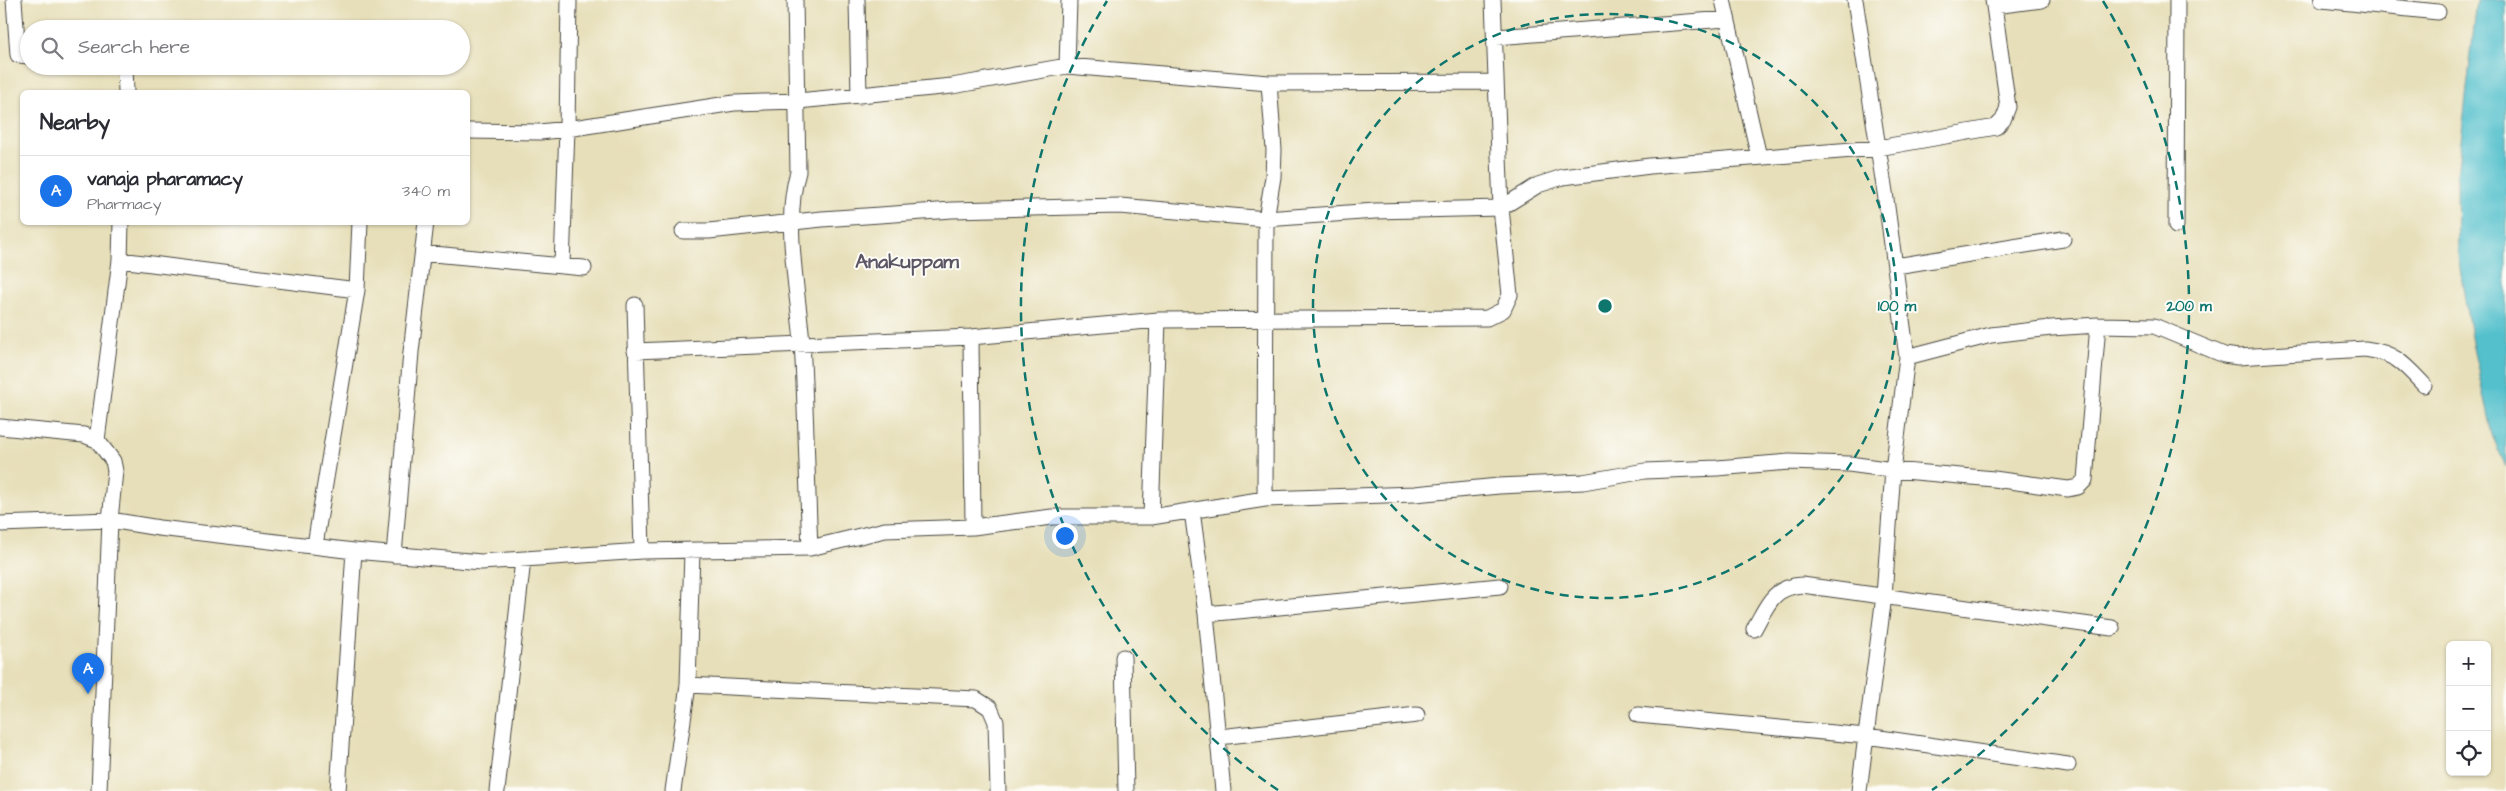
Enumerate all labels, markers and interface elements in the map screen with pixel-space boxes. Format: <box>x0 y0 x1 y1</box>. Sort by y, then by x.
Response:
search box <box>20 20 470 75</box>
icon: search <box>38 34 66 62</box>
text: Search here <box>78 34 190 61</box>
text: Nearby <box>40 108 110 137</box>
text: vanaja pharamacy <box>87 166 243 193</box>
text: A <box>51 180 61 202</box>
text: 340 m <box>402 180 450 202</box>
text: Pharmacy <box>87 193 162 215</box>
district label: Anakuppam <box>855 248 959 276</box>
text: 100 m <box>1878 296 1917 317</box>
text: 200 m <box>2165 296 2212 317</box>
centre of rings <box>1596 297 1614 315</box>
your location <box>1052 523 1078 549</box>
map controls <box>2446 641 2491 776</box>
button: + <box>2446 641 2491 686</box>
pin: A <box>72 653 104 694</box>
button: − <box>2446 686 2491 731</box>
button: locate <box>2446 731 2491 776</box>

